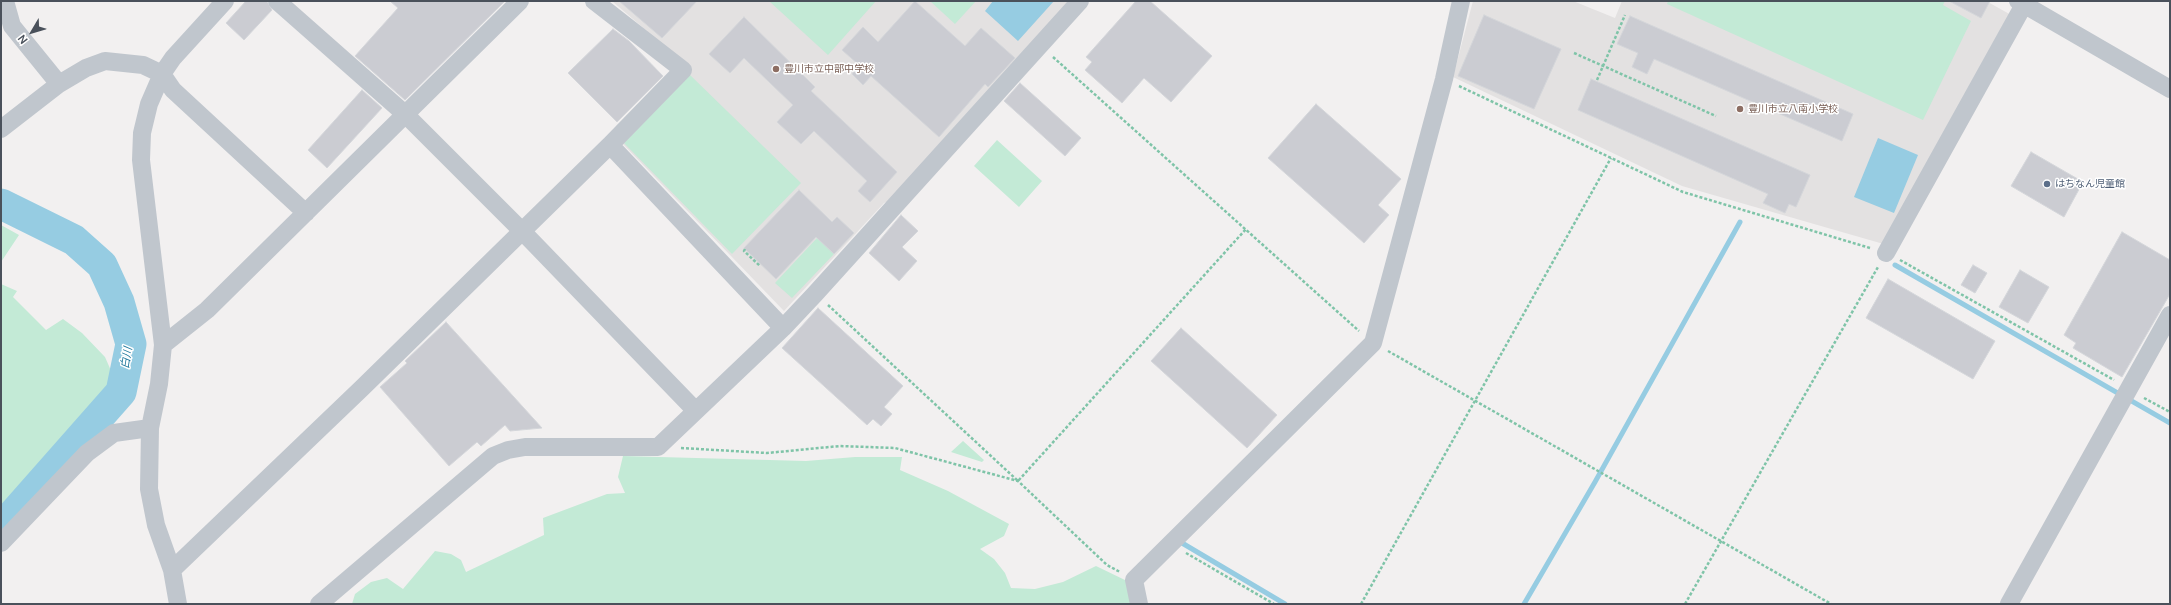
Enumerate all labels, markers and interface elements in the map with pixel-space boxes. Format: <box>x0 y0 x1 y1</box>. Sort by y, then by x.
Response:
north arrow <box>12 12 52 52</box>
text: N <box>14 32 30 47</box>
place label: 豊川市立中部中学校 <box>784 63 874 75</box>
marker: 豊川市立中部中学校 <box>771 64 781 74</box>
place label: 豊川市立八南小学校 <box>1748 103 1838 115</box>
marker: 豊川市立八南小学校 <box>1735 104 1745 114</box>
place label: はちなん児童館 <box>2055 178 2125 190</box>
marker: はちなん児童館 <box>2042 179 2052 189</box>
water label: 白川 <box>119 346 135 370</box>

